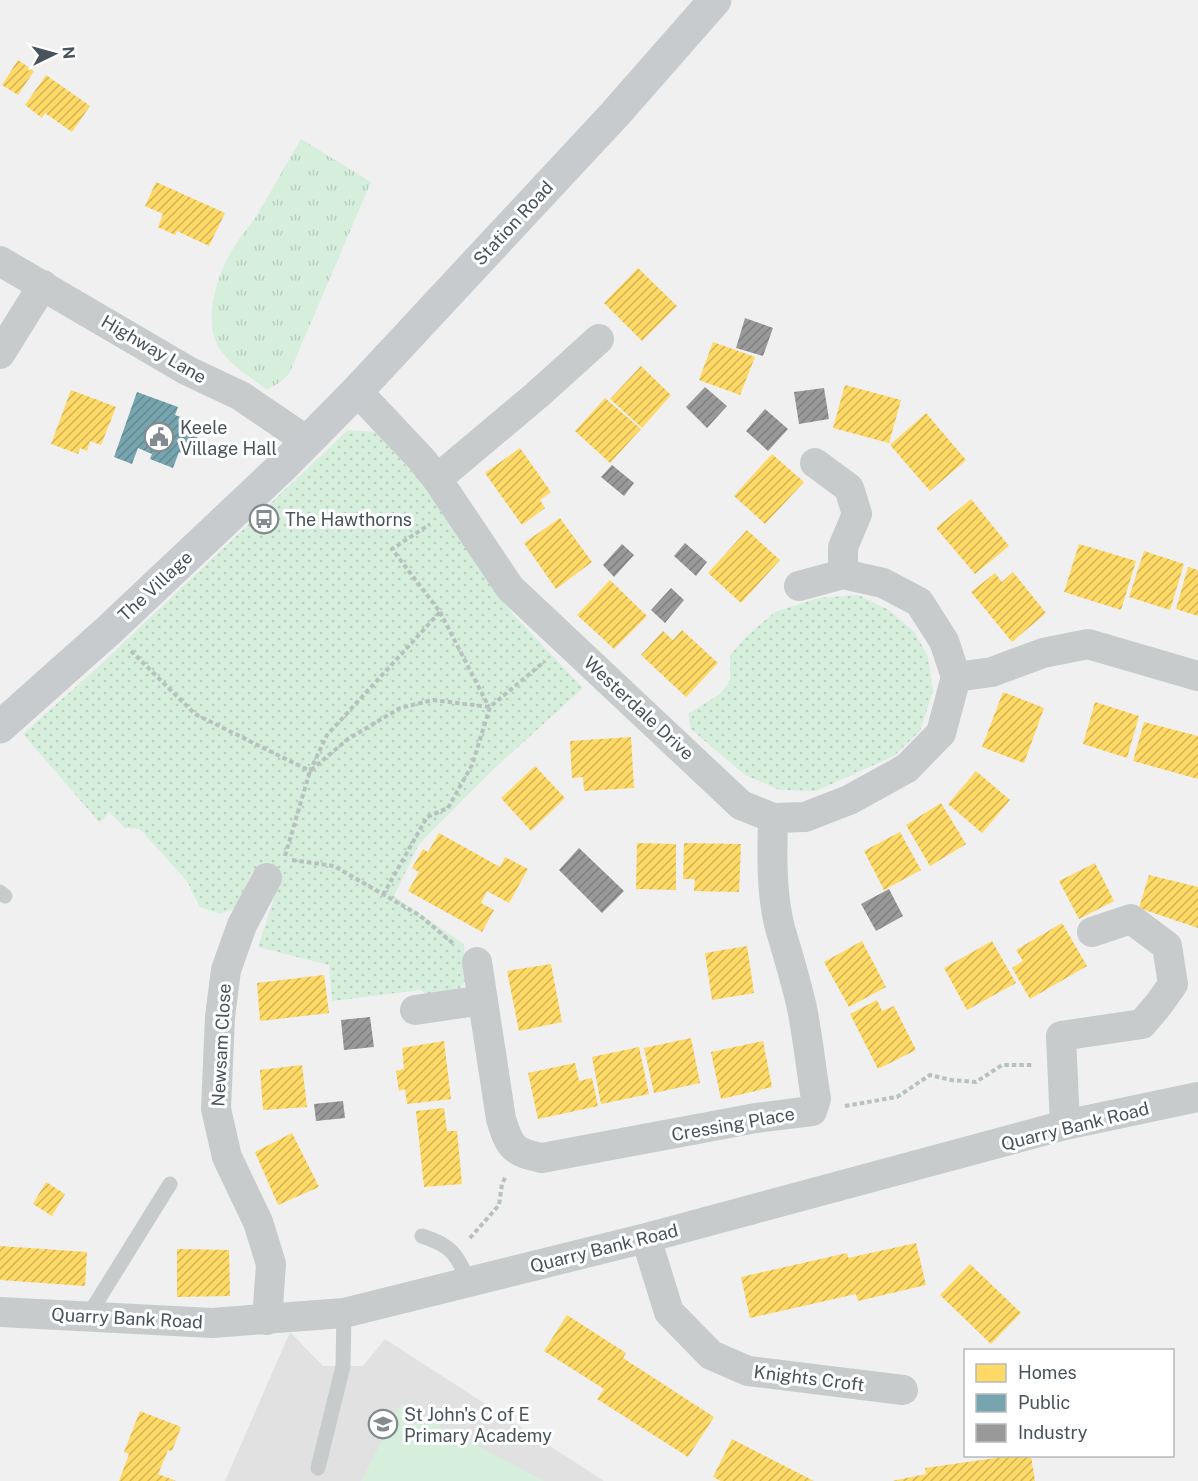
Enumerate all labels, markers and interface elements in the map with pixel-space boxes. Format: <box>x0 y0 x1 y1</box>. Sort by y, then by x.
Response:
north arrow <box>24 24 84 84</box>
text: N <box>58 46 78 60</box>
street label: Station Road <box>469 177 557 269</box>
street label: Highway Lane <box>98 311 210 387</box>
place label: Keele Village Hall <box>180 417 277 459</box>
public building icon: Keele Village Hall <box>143 421 175 453</box>
bus stop icon: The Hawthorns <box>248 503 280 535</box>
place label: The Hawthorns <box>285 509 412 530</box>
street label: The Village <box>114 546 196 626</box>
street label: Westerdale Drive <box>580 652 698 764</box>
street label: Newsam Close <box>207 983 235 1107</box>
street label: Quarry Bank Road <box>999 1097 1151 1155</box>
street label: Cressing Place <box>670 1103 796 1145</box>
street label: Quarry Bank Road <box>528 1219 680 1277</box>
street label: Quarry Bank Road <box>51 1304 203 1332</box>
legend <box>964 1349 1174 1457</box>
street label: Knights Croft <box>752 1361 866 1395</box>
text: Homes <box>1018 1362 1077 1383</box>
text: Public <box>1018 1392 1070 1413</box>
place label: St John's C of E Primary Academy <box>404 1404 552 1446</box>
school or university icon: St John's C of E Primary Academy <box>367 1408 399 1440</box>
text: Industry <box>1018 1422 1088 1443</box>

